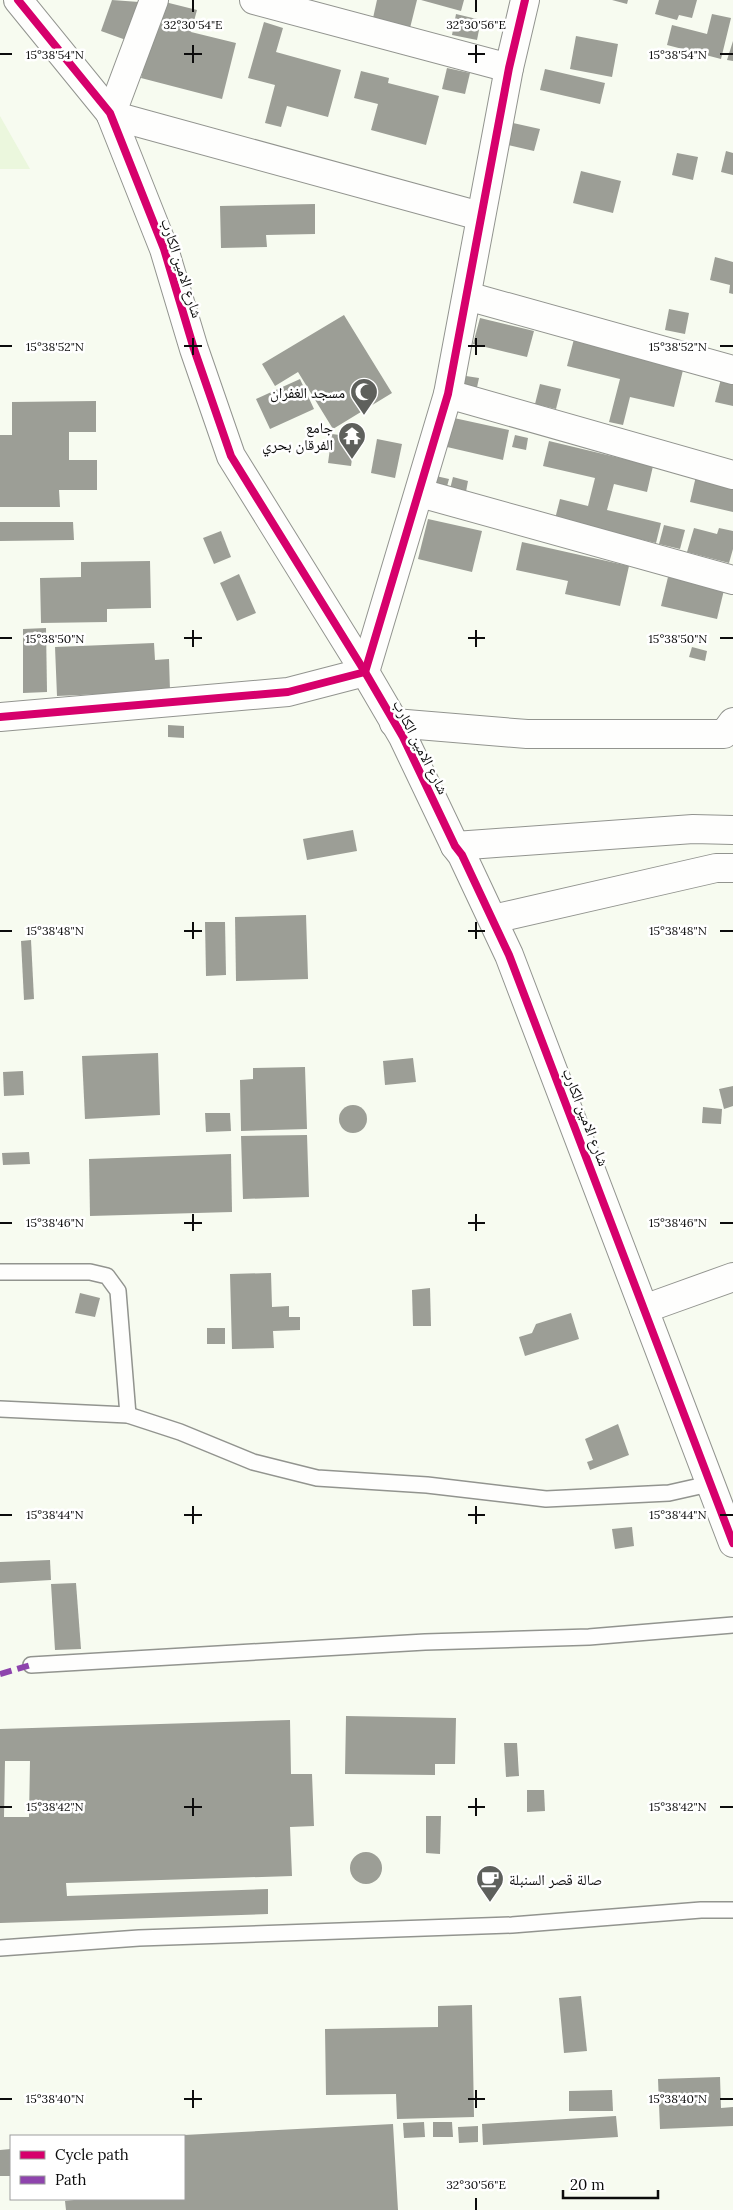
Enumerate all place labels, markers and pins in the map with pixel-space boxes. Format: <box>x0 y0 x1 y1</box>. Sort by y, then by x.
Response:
mosque icon: مسجد الغفران <box>349 377 379 416</box>
place label: مسجد الغفران <box>270 383 345 403</box>
place label: جامع الفرقان بحري <box>262 418 333 456</box>
temple icon: جامع الفرقان بحري <box>337 421 367 460</box>
cafe icon: صالة قصر السنبلة <box>475 1864 505 1903</box>
place label: صالة قصر السنبلة <box>509 1870 602 1889</box>

